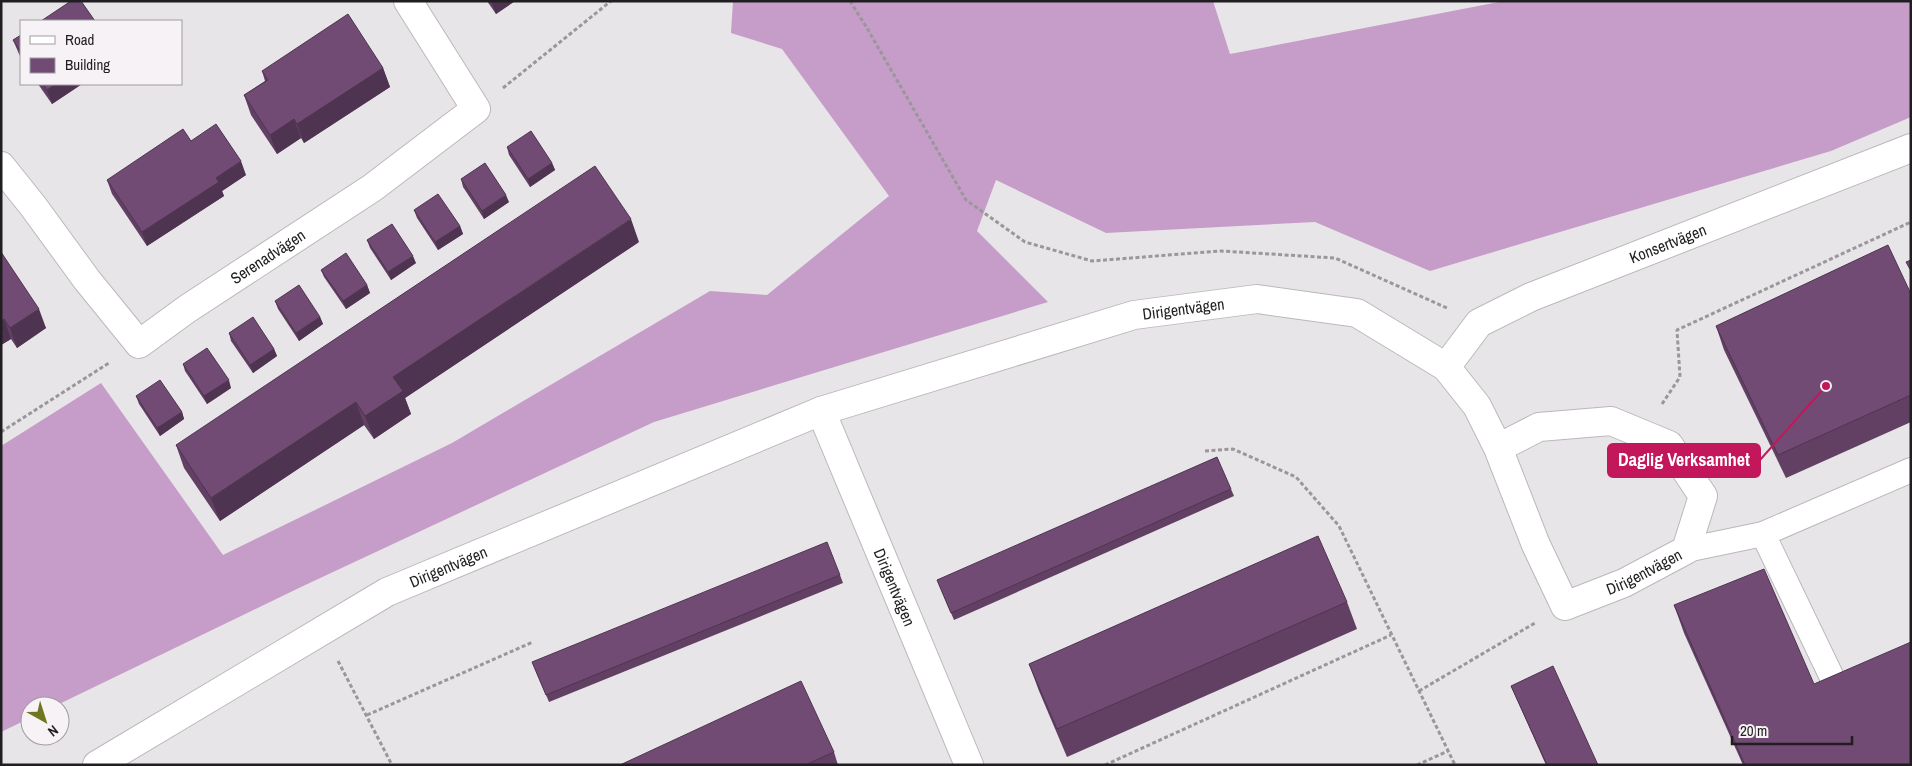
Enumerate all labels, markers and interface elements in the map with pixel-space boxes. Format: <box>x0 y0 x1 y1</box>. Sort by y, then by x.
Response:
legend <box>20 20 182 85</box>
text: Road <box>65 29 94 50</box>
text: Building <box>65 54 110 75</box>
street label: Konsertvägen <box>1626 218 1709 268</box>
street label: Serenadvägen <box>226 224 309 289</box>
street label: Dirigentvägen <box>1141 292 1226 325</box>
callout: Daglig Verksamhet <box>1608 444 1760 477</box>
text: Daglig Verksamhet <box>1618 447 1750 472</box>
street label: Dirigentvägen <box>406 540 490 592</box>
street label: Dirigentvägen <box>1603 543 1686 600</box>
street label: Dirigentvägen <box>869 545 921 630</box>
north arrow <box>20 696 70 746</box>
scale bar <box>1732 714 1852 746</box>
text: 20 m <box>1740 720 1767 741</box>
text: N <box>44 721 62 741</box>

